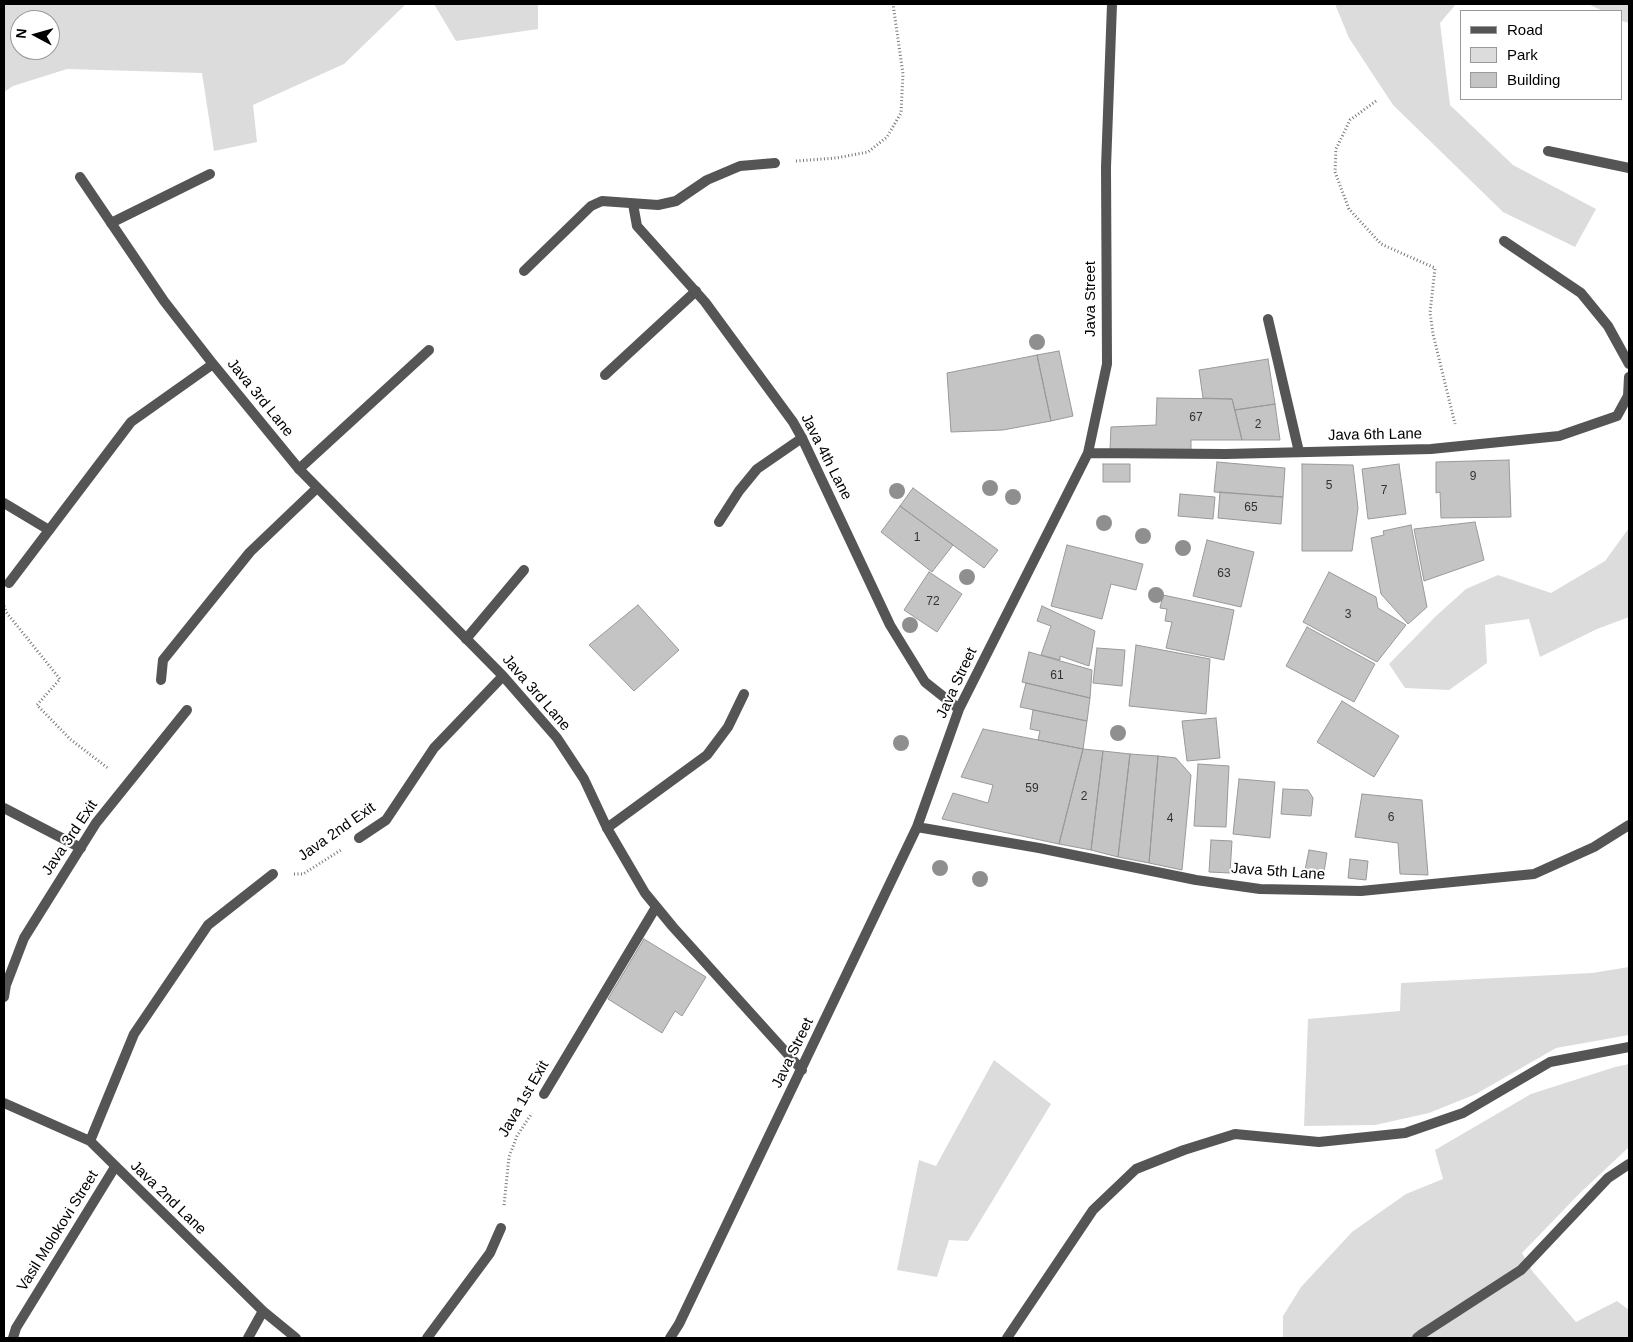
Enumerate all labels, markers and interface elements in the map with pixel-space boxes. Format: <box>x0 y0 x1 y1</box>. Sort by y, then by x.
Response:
north arrow <box>10 10 60 60</box>
legend <box>1460 10 1623 100</box>
text: Road <box>1507 21 1543 38</box>
text: N <box>13 28 30 39</box>
text: Park <box>1507 46 1538 63</box>
text: Building <box>1507 71 1560 88</box>
street label: Java Street <box>1082 261 1100 337</box>
street label: Java 3rd Lane <box>223 355 297 441</box>
street label: Java 4th Lane <box>797 411 855 503</box>
house number: 67 <box>1189 411 1203 425</box>
house number: 2 <box>1255 418 1261 432</box>
street label: Java 6th Lane <box>1328 425 1422 445</box>
house number: 9 <box>1470 470 1476 484</box>
house number: 5 <box>1326 479 1332 493</box>
house number: 7 <box>1381 484 1387 498</box>
house number: 65 <box>1244 501 1258 515</box>
house number: 1 <box>914 531 920 545</box>
house number: 63 <box>1217 567 1231 581</box>
house number: 72 <box>926 595 940 609</box>
house number: 3 <box>1345 608 1351 622</box>
street label: Java Street <box>933 645 981 721</box>
street label: Java 3rd Lane <box>498 651 574 735</box>
house number: 61 <box>1050 669 1064 683</box>
house number: 59 <box>1025 782 1039 796</box>
house number: 2 <box>1081 790 1087 804</box>
street label: Java 3rd Exit <box>38 797 102 879</box>
street label: Java 2nd Exit <box>295 799 379 865</box>
house number: 6 <box>1388 811 1394 825</box>
house number: 4 <box>1167 812 1173 826</box>
street label: Java 5th Lane <box>1230 860 1326 884</box>
street label: Java Street <box>768 1015 818 1091</box>
street label: Java 1st Exit <box>495 1058 553 1140</box>
street label: Java 2nd Lane <box>126 1157 210 1239</box>
street label: Vasil Molokovi Street <box>14 1167 102 1295</box>

